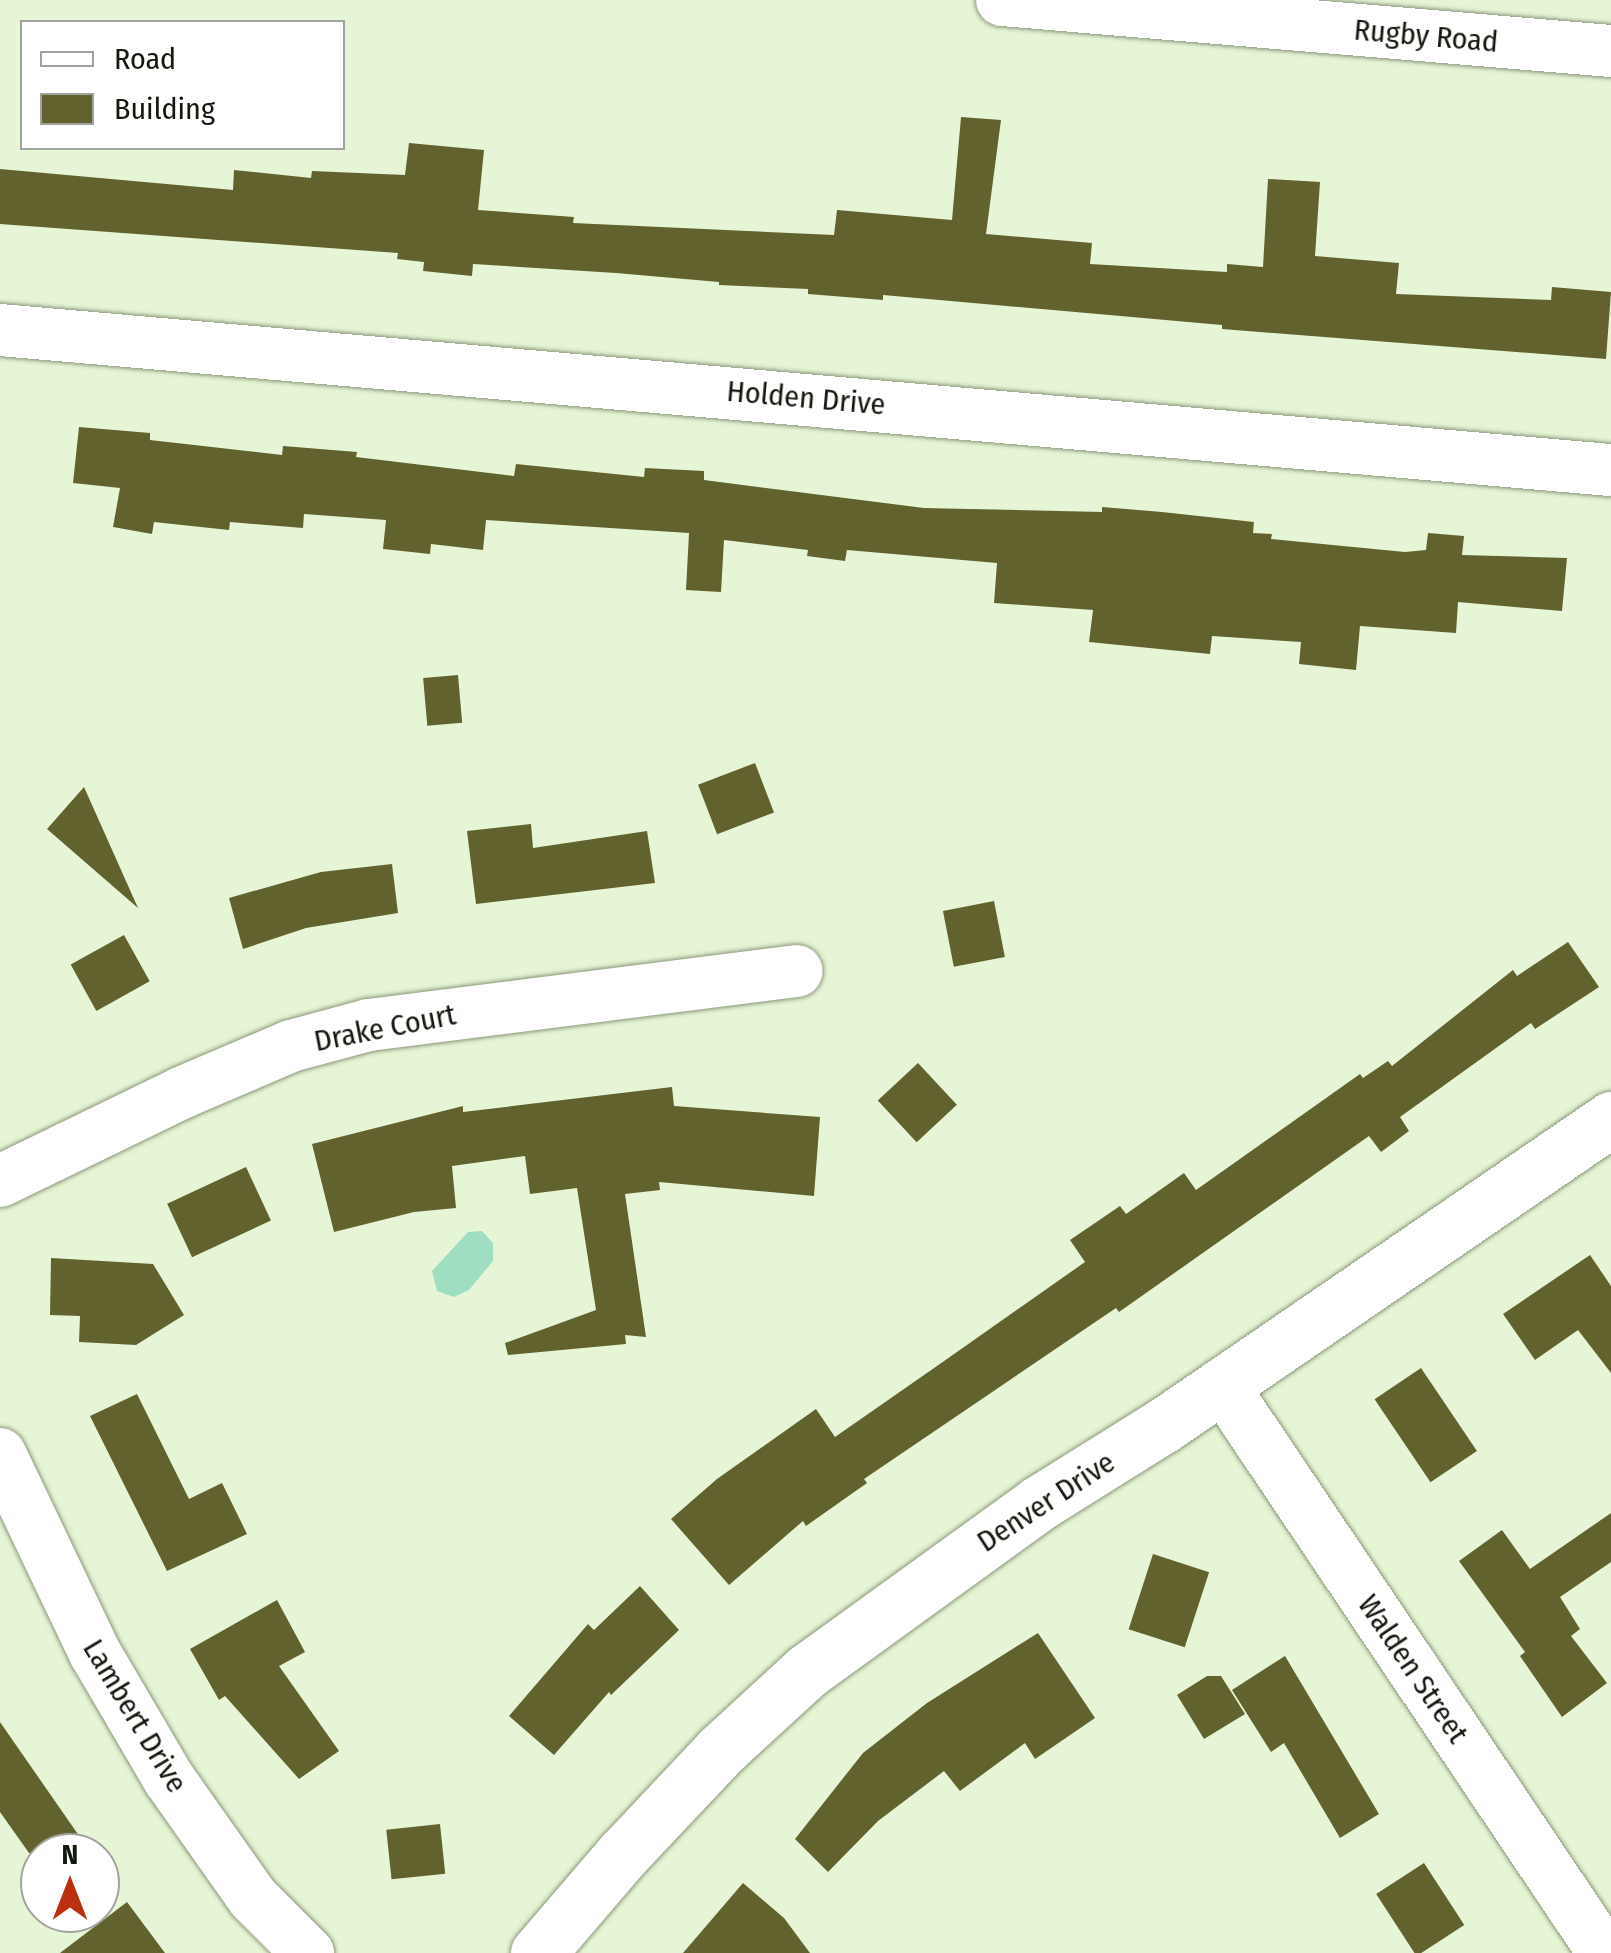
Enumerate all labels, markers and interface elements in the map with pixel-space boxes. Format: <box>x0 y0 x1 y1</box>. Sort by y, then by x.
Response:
street label: Rugby Road <box>1352 12 1500 60</box>
legend <box>20 20 345 150</box>
text: Road <box>114 41 176 77</box>
text: Building <box>114 91 215 127</box>
street label: Holden Drive <box>725 373 887 423</box>
street label: Drake Court <box>311 997 459 1059</box>
street label: Denver Drive <box>970 1444 1122 1560</box>
street label: Walden Street <box>1350 1588 1476 1750</box>
street label: Lambert Drive <box>75 1633 195 1799</box>
north arrow <box>20 1833 120 1933</box>
text: N <box>62 1838 78 1871</box>

